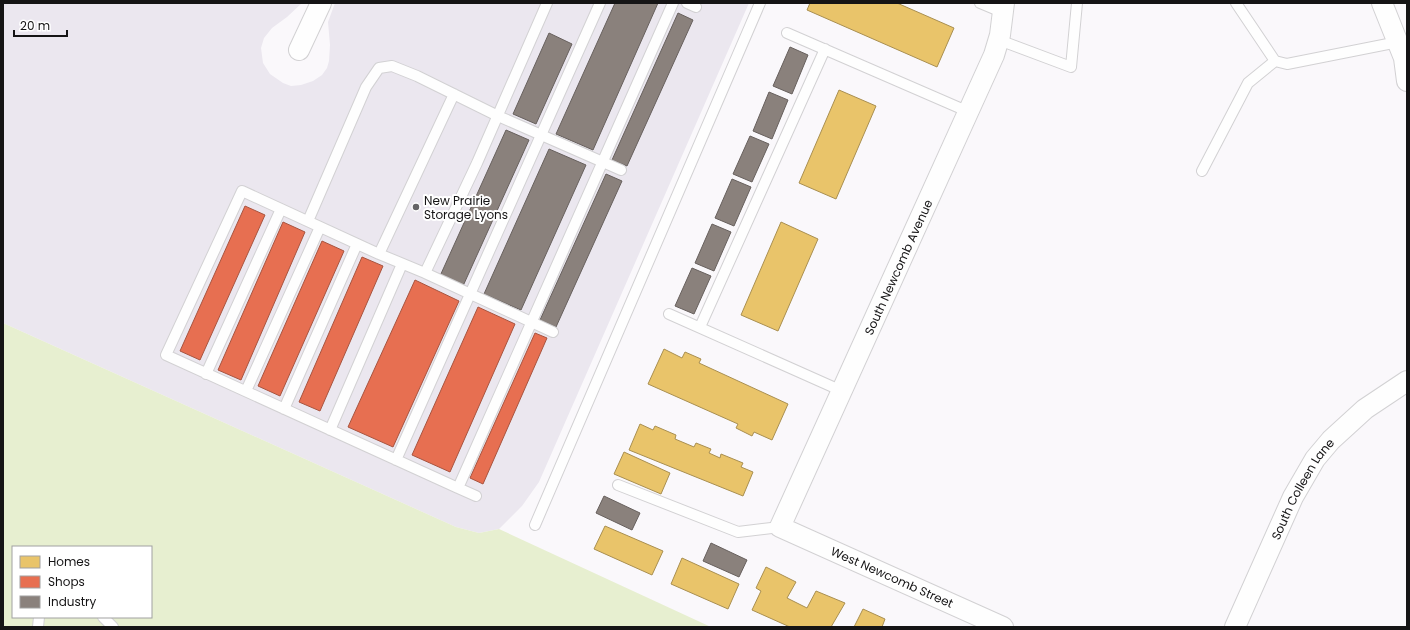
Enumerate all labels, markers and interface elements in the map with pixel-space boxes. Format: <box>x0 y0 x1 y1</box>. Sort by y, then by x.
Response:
scale bar <box>14 12 67 38</box>
text: 20 m <box>20 17 50 34</box>
place label: New Prairie Storage Lyons <box>424 192 508 223</box>
street label: South Newcomb Avenue <box>860 196 936 337</box>
marker: New Prairie Storage Lyons <box>411 202 421 212</box>
street label: South Colleen Lane <box>1267 434 1338 542</box>
street label: West Newcomb Street <box>828 542 956 612</box>
legend <box>12 546 152 618</box>
text: Homes <box>48 553 90 570</box>
text: Shops <box>48 573 85 590</box>
text: Industry <box>48 593 97 610</box>

